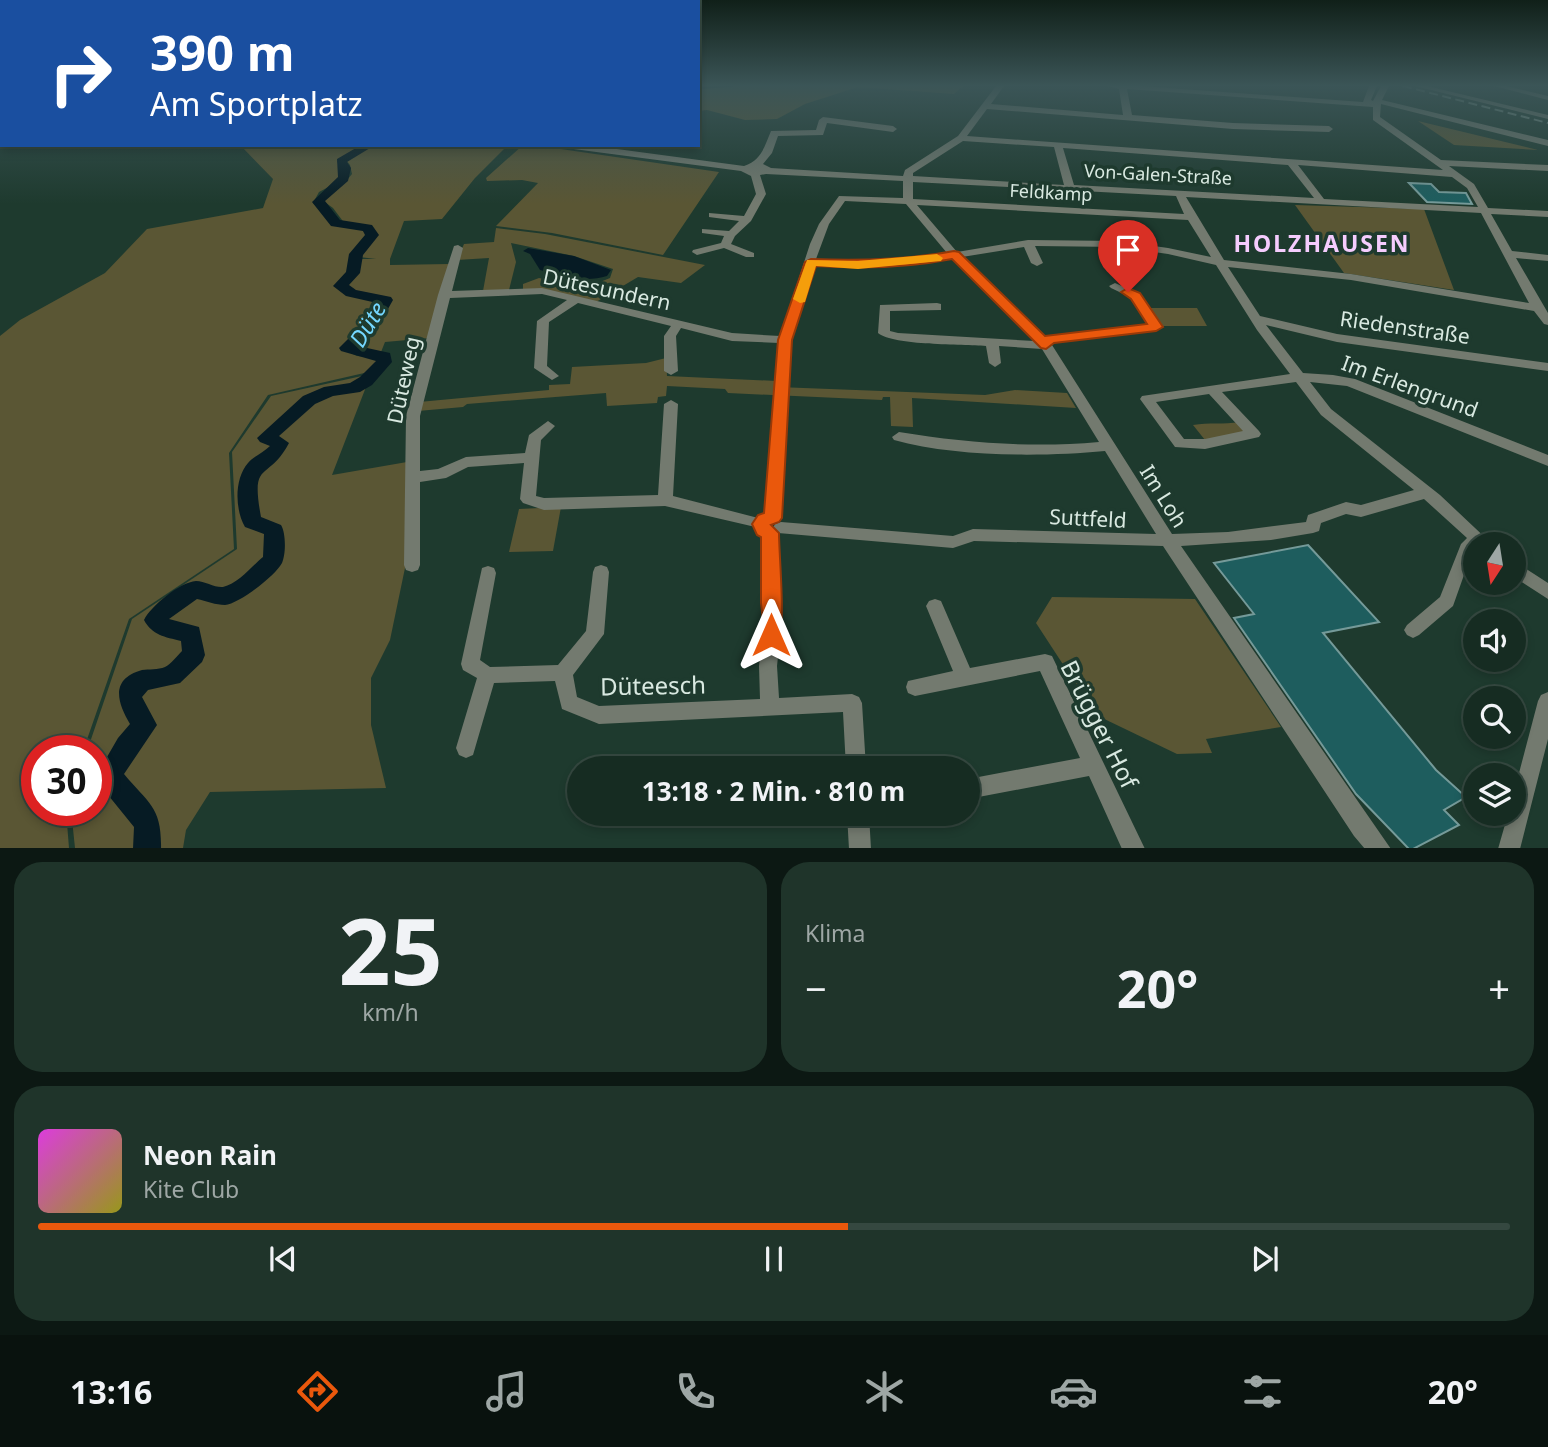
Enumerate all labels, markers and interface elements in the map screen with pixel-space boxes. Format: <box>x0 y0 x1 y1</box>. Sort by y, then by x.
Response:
text: 390 m <box>150 19 295 85</box>
icon: right <box>35 28 126 119</box>
text: Am Sportplatz <box>150 82 363 125</box>
street label: Von-Galen-Straße <box>1083 158 1233 190</box>
street label: Feldkamp <box>1009 178 1093 206</box>
pin <box>1098 220 1158 292</box>
district label: HOLZHAUSEN <box>1233 227 1411 259</box>
icon: arrive <box>1109 231 1147 269</box>
street label: Dütesundern <box>540 262 674 316</box>
water label: Düte <box>341 295 393 353</box>
street label: Riedenstraße <box>1338 304 1472 350</box>
street label: Düteweg <box>380 334 426 426</box>
street label: Im Erlengrund <box>1338 348 1482 424</box>
street label: Im Loh <box>1134 459 1194 533</box>
street label: Suttfeld <box>1049 502 1127 534</box>
north arrow <box>1463 532 1526 595</box>
map controls <box>1463 532 1526 826</box>
position arrow <box>734 598 808 672</box>
button: sound <box>1463 609 1526 672</box>
street label: Brügger Hof <box>1053 654 1147 795</box>
street label: Düteesch <box>600 668 706 702</box>
button: search <box>1463 686 1526 749</box>
speed limit sign: 30 <box>21 735 112 826</box>
button: layers <box>1463 763 1526 826</box>
text: 13:18 · 2 Min. · 810 m <box>642 773 905 809</box>
text: 25 <box>338 888 443 1012</box>
text: Klima <box>805 917 866 949</box>
text: 20° <box>1117 952 1198 1023</box>
text: − <box>805 962 827 1014</box>
text: + <box>1488 962 1510 1014</box>
text: km/h <box>362 996 419 1028</box>
text: Neon Rain <box>143 1137 277 1173</box>
text: Kite Club <box>143 1173 239 1205</box>
icon: previous <box>264 1240 302 1278</box>
icon: pause <box>755 1240 793 1278</box>
icon: next <box>1246 1240 1284 1278</box>
icon: directions <box>293 1367 342 1416</box>
icon: music <box>482 1367 531 1416</box>
icon: phone <box>671 1367 720 1416</box>
icon: climate <box>860 1367 909 1416</box>
icon: car <box>1049 1367 1098 1416</box>
icon: filters <box>1238 1367 1287 1416</box>
text: 13:16 <box>70 1370 152 1413</box>
text: 20° <box>1428 1370 1478 1413</box>

